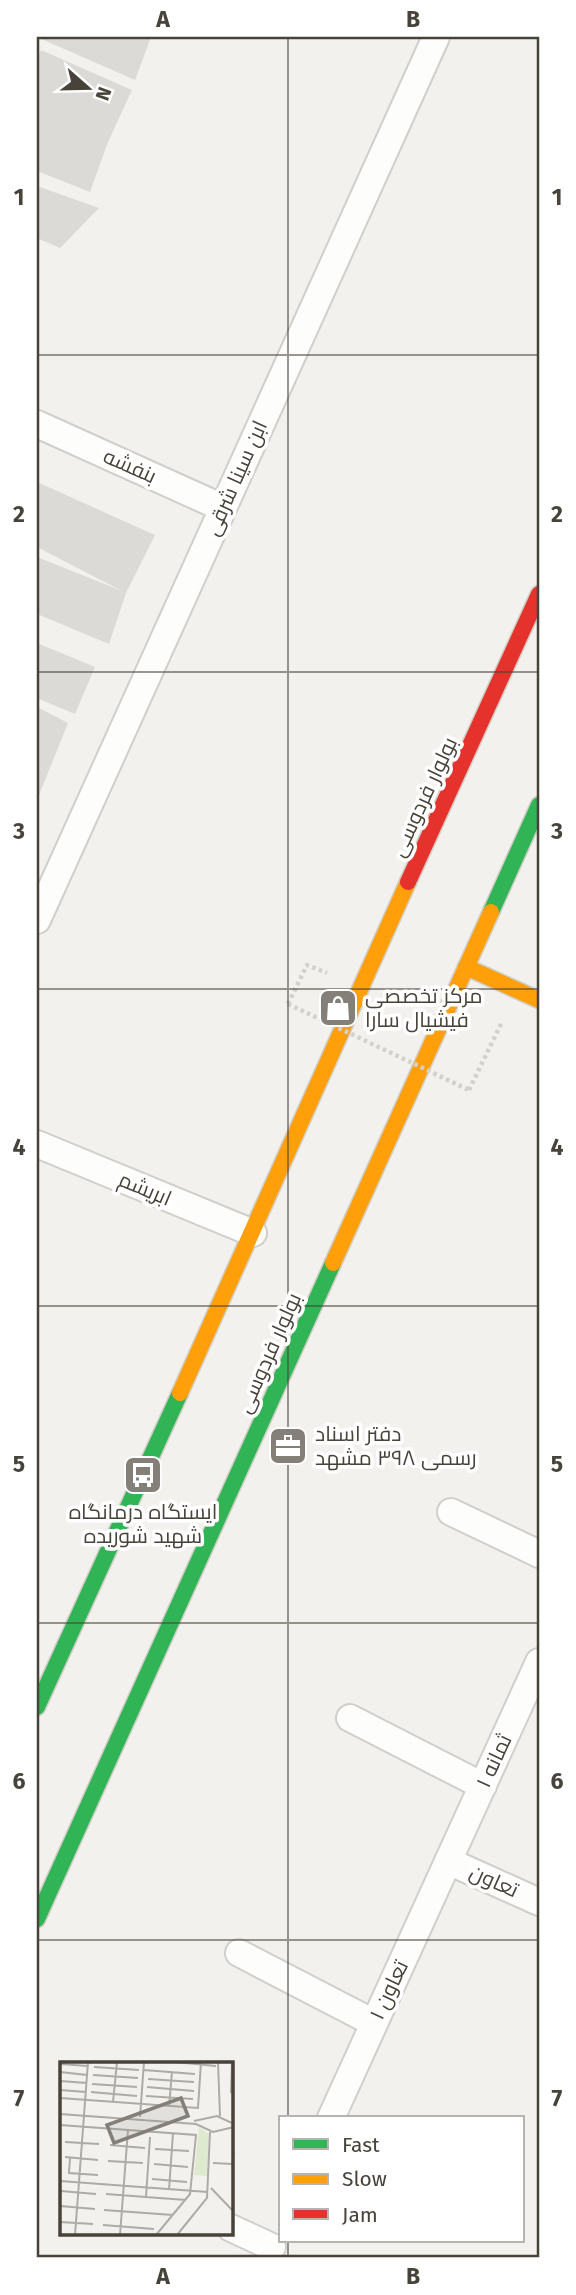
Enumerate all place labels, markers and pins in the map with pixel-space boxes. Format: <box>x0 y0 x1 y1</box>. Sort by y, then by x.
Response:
place label: مرکز تخصصی فیشیال سارا <box>365 983 482 1033</box>
shop icon: مرکز تخصصی فیشیال سارا <box>317 987 359 1029</box>
place label: دفتر اسناد رسمی ۳۹۸ مشهد <box>315 1421 477 1471</box>
office icon: دفتر اسناد رسمی ۳۹۸ مشهد <box>267 1425 309 1467</box>
bus stop icon: ایستگاه درمانگاه شهید شوریده <box>122 1454 164 1496</box>
place label: ایستگاه درمانگاه شهید شوریده <box>69 1499 217 1549</box>

